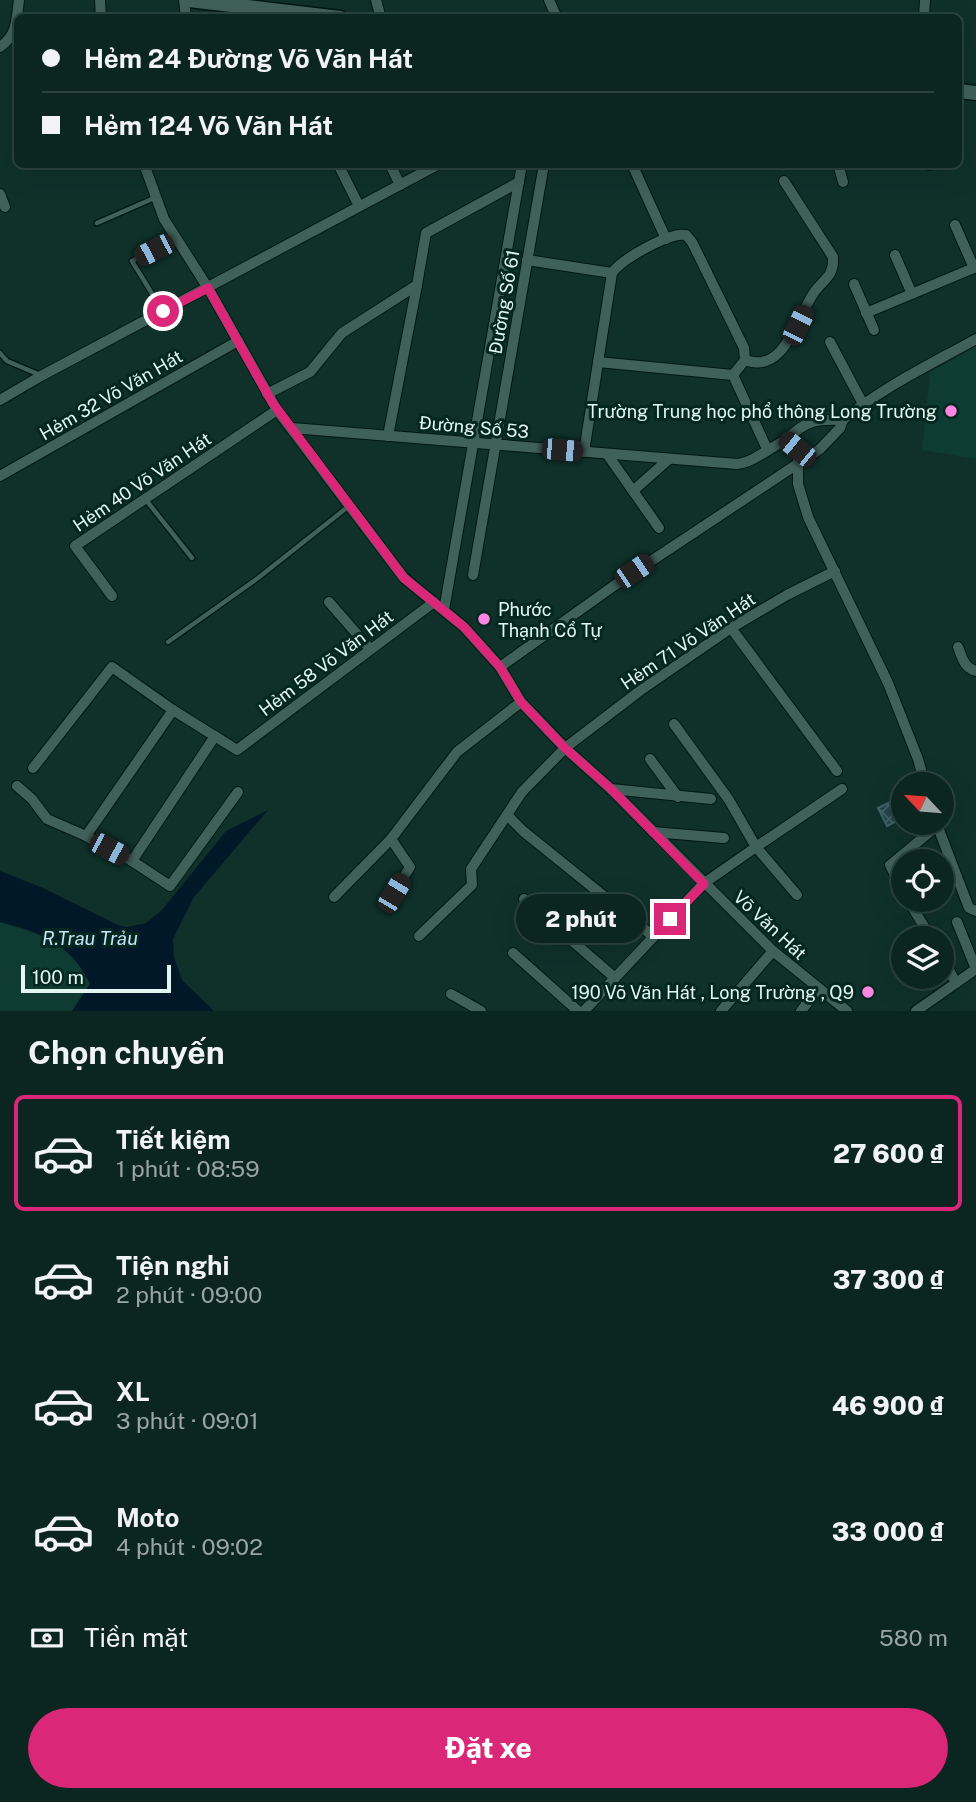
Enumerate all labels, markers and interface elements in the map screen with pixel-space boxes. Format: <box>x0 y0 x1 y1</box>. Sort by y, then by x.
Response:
text: Hẻm 24 Đường Võ Văn Hát <box>84 43 413 74</box>
text: Hẻm 124 Võ Văn Hát <box>84 110 333 141</box>
car <box>131 231 178 269</box>
street label: Đường Số 61 <box>484 248 524 356</box>
route start <box>147 295 179 327</box>
car <box>780 302 817 348</box>
street label: Hẻm 32 Võ Văn Hát <box>36 346 186 444</box>
place label: Trường Trung học phổ thông Long Trường <box>587 401 937 422</box>
marker: Trường Trung học phổ thông Long Trường <box>943 403 959 419</box>
street label: Đường Số 53 <box>418 412 530 442</box>
street label: Hẻm 40 Võ Văn Hát <box>69 428 215 536</box>
car <box>775 428 820 470</box>
car <box>541 438 584 462</box>
car <box>611 551 658 591</box>
street label: Hẻm 71 Võ Văn Hát <box>617 588 759 694</box>
place label: Phước Thạnh Cổ Tự <box>498 599 603 641</box>
street label: Hẻm 58 Võ Văn Hát <box>255 606 397 720</box>
marker: Phước Thạnh Cổ Tự <box>476 611 492 627</box>
north arrow <box>891 772 954 835</box>
map controls <box>891 772 954 989</box>
car <box>86 830 133 868</box>
button: locate <box>891 849 954 912</box>
car <box>375 870 414 916</box>
street label: Võ Văn Hát <box>729 886 811 964</box>
callout: 2 phút <box>516 894 646 944</box>
route end <box>654 903 686 935</box>
text: 2 phút <box>545 905 617 932</box>
button: layers <box>891 926 954 989</box>
water label: R.Trau Trảu <box>42 927 138 949</box>
scale bar <box>21 962 172 994</box>
text: 100 m <box>32 966 84 988</box>
place label: 190 Võ Văn Hát , Long Trường , Q9 <box>571 982 854 1003</box>
marker: 190 Võ Văn Hát , Long Trường , Q9 <box>860 984 876 1000</box>
text: Chọn chuyến <box>28 1034 225 1071</box>
icon: car <box>32 1122 95 1185</box>
text: Tiết kiệm <box>116 1124 231 1155</box>
text: 27 600 ₫ <box>833 1138 944 1169</box>
text: 1 phút · 08:59 <box>116 1155 260 1182</box>
icon: car <box>32 1248 95 1311</box>
text: Tiện nghi <box>116 1250 229 1281</box>
text: 37 300 ₫ <box>833 1264 944 1295</box>
text: 2 phút · 09:00 <box>116 1281 262 1308</box>
icon: car <box>32 1374 95 1437</box>
text: XL <box>116 1376 150 1407</box>
text: 46 900 ₫ <box>832 1390 944 1421</box>
text: 3 phút · 09:01 <box>116 1407 259 1434</box>
icon: car <box>32 1500 95 1563</box>
text: Moto <box>116 1502 179 1533</box>
text: 33 000 ₫ <box>832 1516 944 1547</box>
text: 4 phút · 09:02 <box>116 1533 263 1560</box>
icon: cash <box>28 1619 66 1657</box>
text: Tiền mặt <box>84 1622 188 1653</box>
text: 580 m <box>879 1624 948 1651</box>
button: Đặt xe <box>28 1708 948 1788</box>

